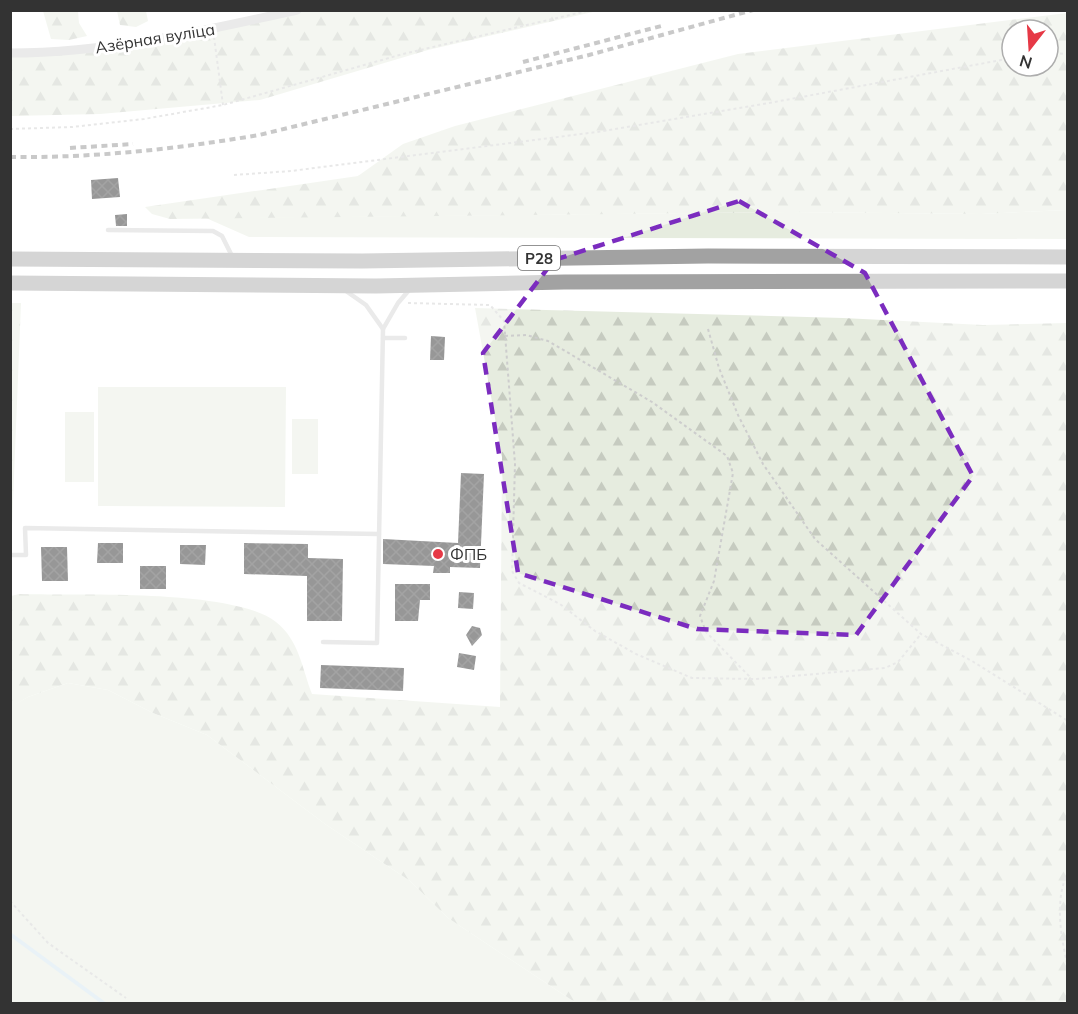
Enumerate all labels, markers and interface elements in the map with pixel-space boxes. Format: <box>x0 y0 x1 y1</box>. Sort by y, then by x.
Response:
north arrow <box>1000 18 1060 78</box>
street label: Азёрная вуліца <box>94 19 216 57</box>
text: N <box>1017 51 1034 74</box>
road number: Р28 <box>518 246 560 270</box>
place label: ФПБ <box>450 544 487 564</box>
marker: ФПБ <box>431 547 445 561</box>

